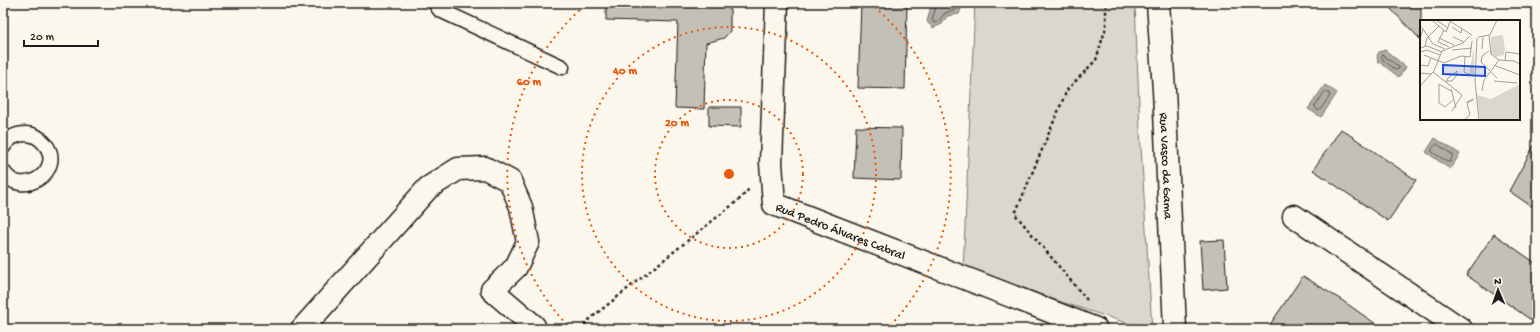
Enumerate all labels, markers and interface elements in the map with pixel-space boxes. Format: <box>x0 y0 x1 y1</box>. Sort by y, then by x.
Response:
inset map <box>1420 20 1520 120</box>
scale bar <box>24 22 98 48</box>
text: 20 m <box>30 31 55 45</box>
text: 40 m <box>612 65 637 79</box>
text: 60 m <box>517 76 542 90</box>
street label: Rua Vasco da Gama <box>1155 112 1175 220</box>
text: 20 m <box>665 117 690 131</box>
centre of rings <box>722 167 736 181</box>
street label: Rua Pedro Álvares Cabral <box>773 200 907 264</box>
north arrow <box>1478 270 1518 310</box>
text: N <box>1494 276 1502 288</box>

